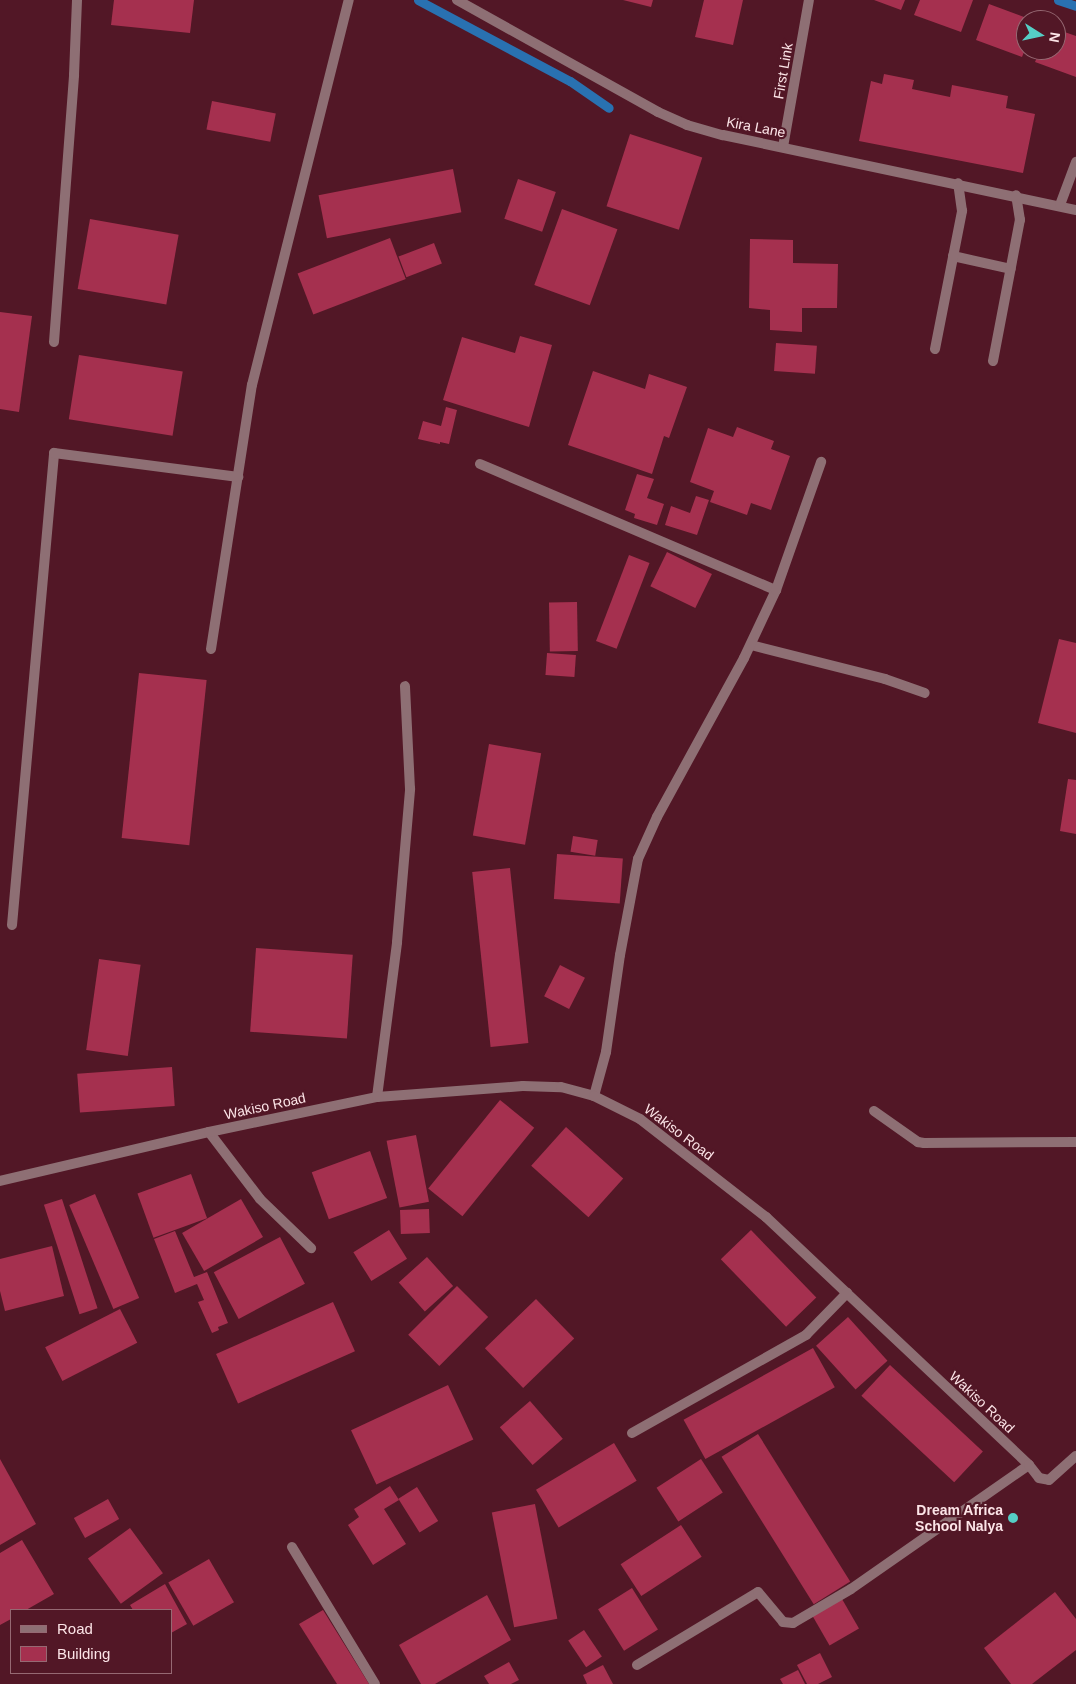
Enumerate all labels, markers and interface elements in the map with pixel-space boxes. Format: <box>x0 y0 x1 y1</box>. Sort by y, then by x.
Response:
north arrow <box>1016 10 1066 60</box>
text: N <box>1046 31 1064 44</box>
street label: First Link <box>770 42 796 100</box>
street label: Kira Lane <box>725 113 787 141</box>
street label: Wakiso Road <box>223 1089 307 1123</box>
street label: Wakiso Road <box>641 1100 717 1164</box>
street label: Wakiso Road <box>946 1368 1018 1436</box>
place label: Dream Africa School Nalya <box>915 1502 1003 1534</box>
marker: Dream Africa School Nalya <box>1007 1512 1019 1524</box>
legend <box>10 1609 172 1674</box>
text: Road <box>57 1620 93 1637</box>
text: Building <box>57 1645 110 1662</box>

